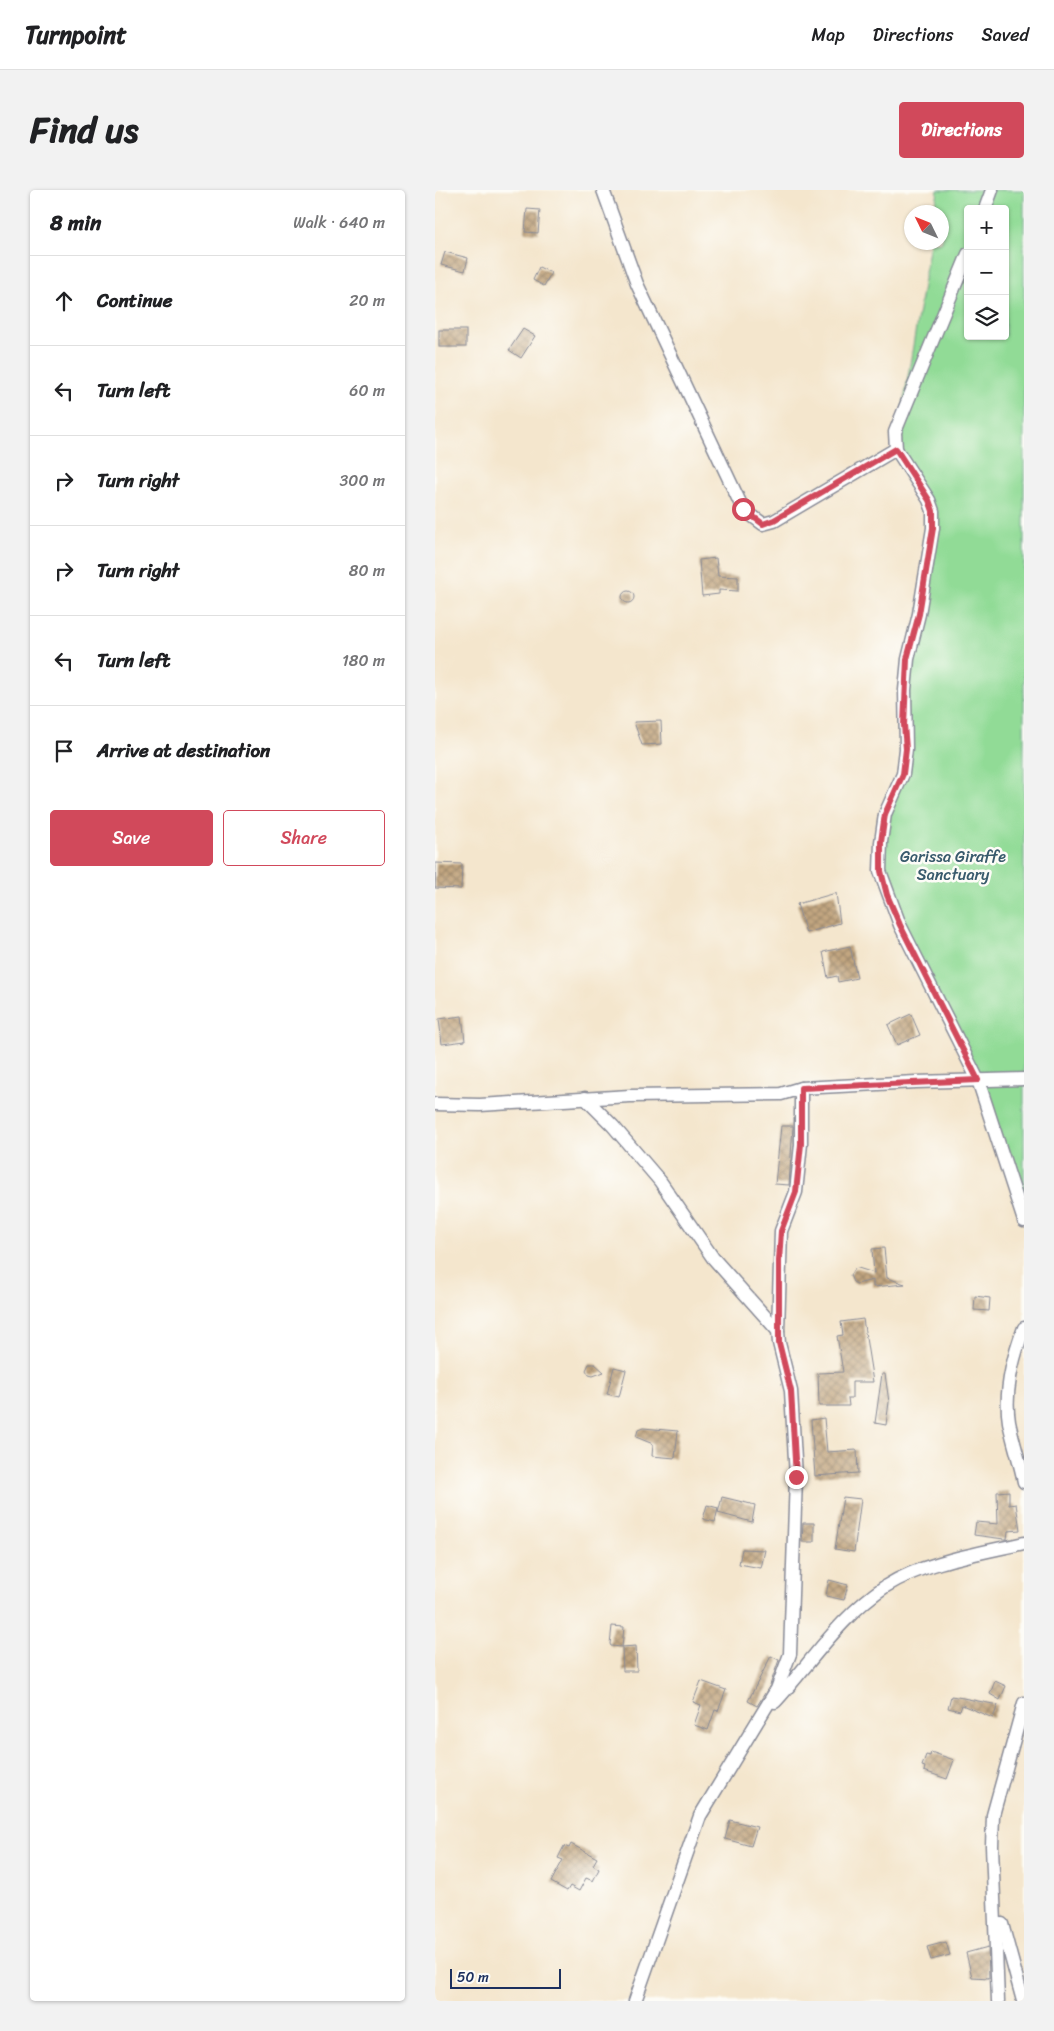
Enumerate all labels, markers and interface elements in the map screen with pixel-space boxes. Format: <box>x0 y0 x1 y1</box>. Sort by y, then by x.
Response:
text: Turnpoint <box>25 14 127 56</box>
text: Map <box>812 19 845 51</box>
text: Directions <box>873 19 954 51</box>
text: Saved <box>982 19 1029 51</box>
text: Find us <box>30 99 138 161</box>
button: Directions <box>899 102 1024 158</box>
text: 8 min <box>50 204 101 242</box>
north arrow <box>904 205 949 250</box>
map controls <box>964 205 1009 340</box>
button: + <box>964 205 1009 250</box>
text: Walk · 640 m <box>293 208 385 237</box>
button: − <box>964 250 1009 295</box>
text: Continue <box>97 284 173 317</box>
text: 20 m <box>349 286 385 315</box>
icon: ahead <box>50 287 78 315</box>
button: layers <box>964 295 1009 340</box>
text: Turn left <box>97 374 170 407</box>
text: 60 m <box>349 376 385 405</box>
icon: left <box>50 377 78 405</box>
text: Turn right <box>97 464 179 497</box>
text: 300 m <box>340 466 385 495</box>
icon: right <box>50 467 78 495</box>
route start <box>732 498 755 521</box>
text: Turn right <box>97 554 179 587</box>
text: 80 m <box>349 556 385 585</box>
icon: right <box>50 557 78 585</box>
text: Turn left <box>97 644 170 677</box>
text: 180 m <box>342 646 385 675</box>
icon: left <box>50 647 78 675</box>
text: Arrive at destination <box>97 734 270 767</box>
icon: arrive <box>50 737 78 765</box>
button: Save <box>50 810 213 866</box>
button: Share <box>223 810 385 866</box>
park label: Garissa Giraffe Sanctuary <box>900 842 1006 889</box>
route end <box>785 1466 808 1489</box>
text: 50 m <box>457 1965 489 1990</box>
scale bar <box>450 1966 561 1989</box>

